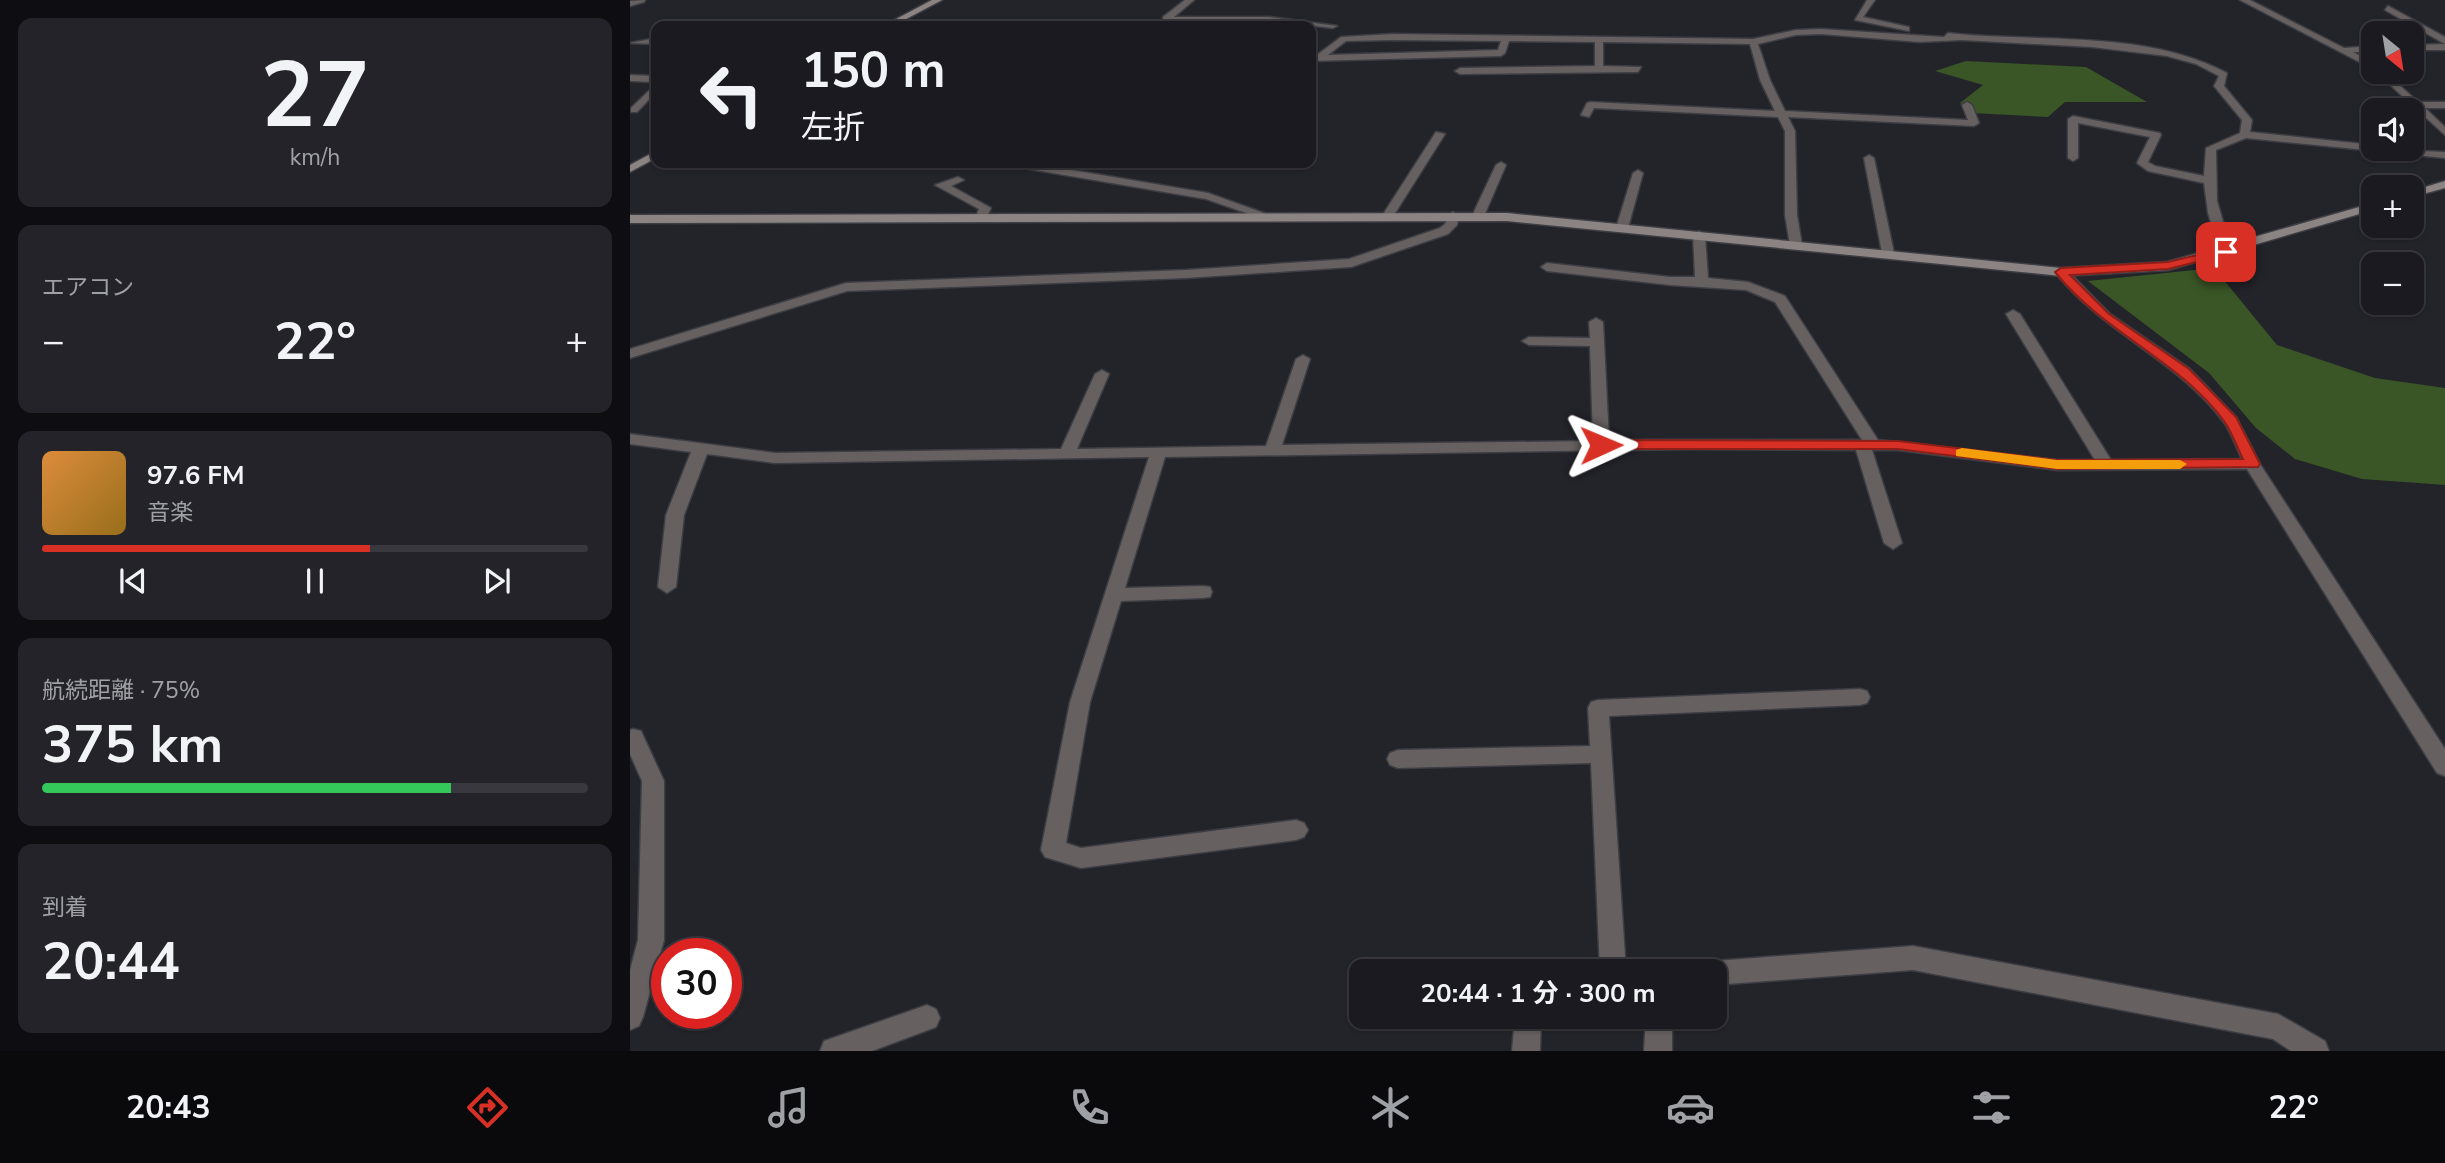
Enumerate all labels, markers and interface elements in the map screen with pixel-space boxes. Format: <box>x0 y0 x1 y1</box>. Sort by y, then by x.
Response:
north arrow <box>2361 21 2424 84</box>
map controls <box>2361 21 2424 315</box>
text: 27 <box>260 34 370 158</box>
text: 150 m <box>801 37 945 104</box>
icon: left <box>686 49 777 140</box>
button: sound <box>2361 98 2424 161</box>
text: 左折 <box>801 106 865 149</box>
text: km/h <box>290 142 340 173</box>
button: + <box>2361 175 2424 238</box>
pin <box>2196 222 2256 282</box>
icon: arrive <box>2207 233 2245 271</box>
button: − <box>2361 252 2424 315</box>
text: エアコン <box>42 272 134 303</box>
text: 22° <box>274 306 356 377</box>
text: − <box>42 316 65 367</box>
text: + <box>565 316 588 367</box>
position arrow <box>1564 408 1638 482</box>
text: 97.6 FM <box>147 458 244 493</box>
text: 音楽 <box>147 497 193 528</box>
icon: previous <box>114 562 152 600</box>
icon: pause <box>296 562 334 600</box>
icon: next <box>478 562 516 600</box>
text: 航続距離 · 75% <box>42 675 200 706</box>
text: 375 km <box>42 709 223 780</box>
text: 到着 <box>42 892 88 923</box>
text: 20:44 <box>42 926 180 997</box>
speed limit sign: 30 <box>651 938 742 1029</box>
text: 20:44 · 1 分 · 300 m <box>1420 976 1656 1011</box>
icon: directions <box>463 1083 512 1132</box>
icon: music <box>764 1083 813 1132</box>
icon: phone <box>1065 1083 1114 1132</box>
icon: climate <box>1366 1083 1415 1132</box>
icon: car <box>1666 1083 1715 1132</box>
icon: filters <box>1967 1083 2016 1132</box>
text: 20:43 <box>126 1086 211 1129</box>
text: 22° <box>2268 1086 2319 1129</box>

